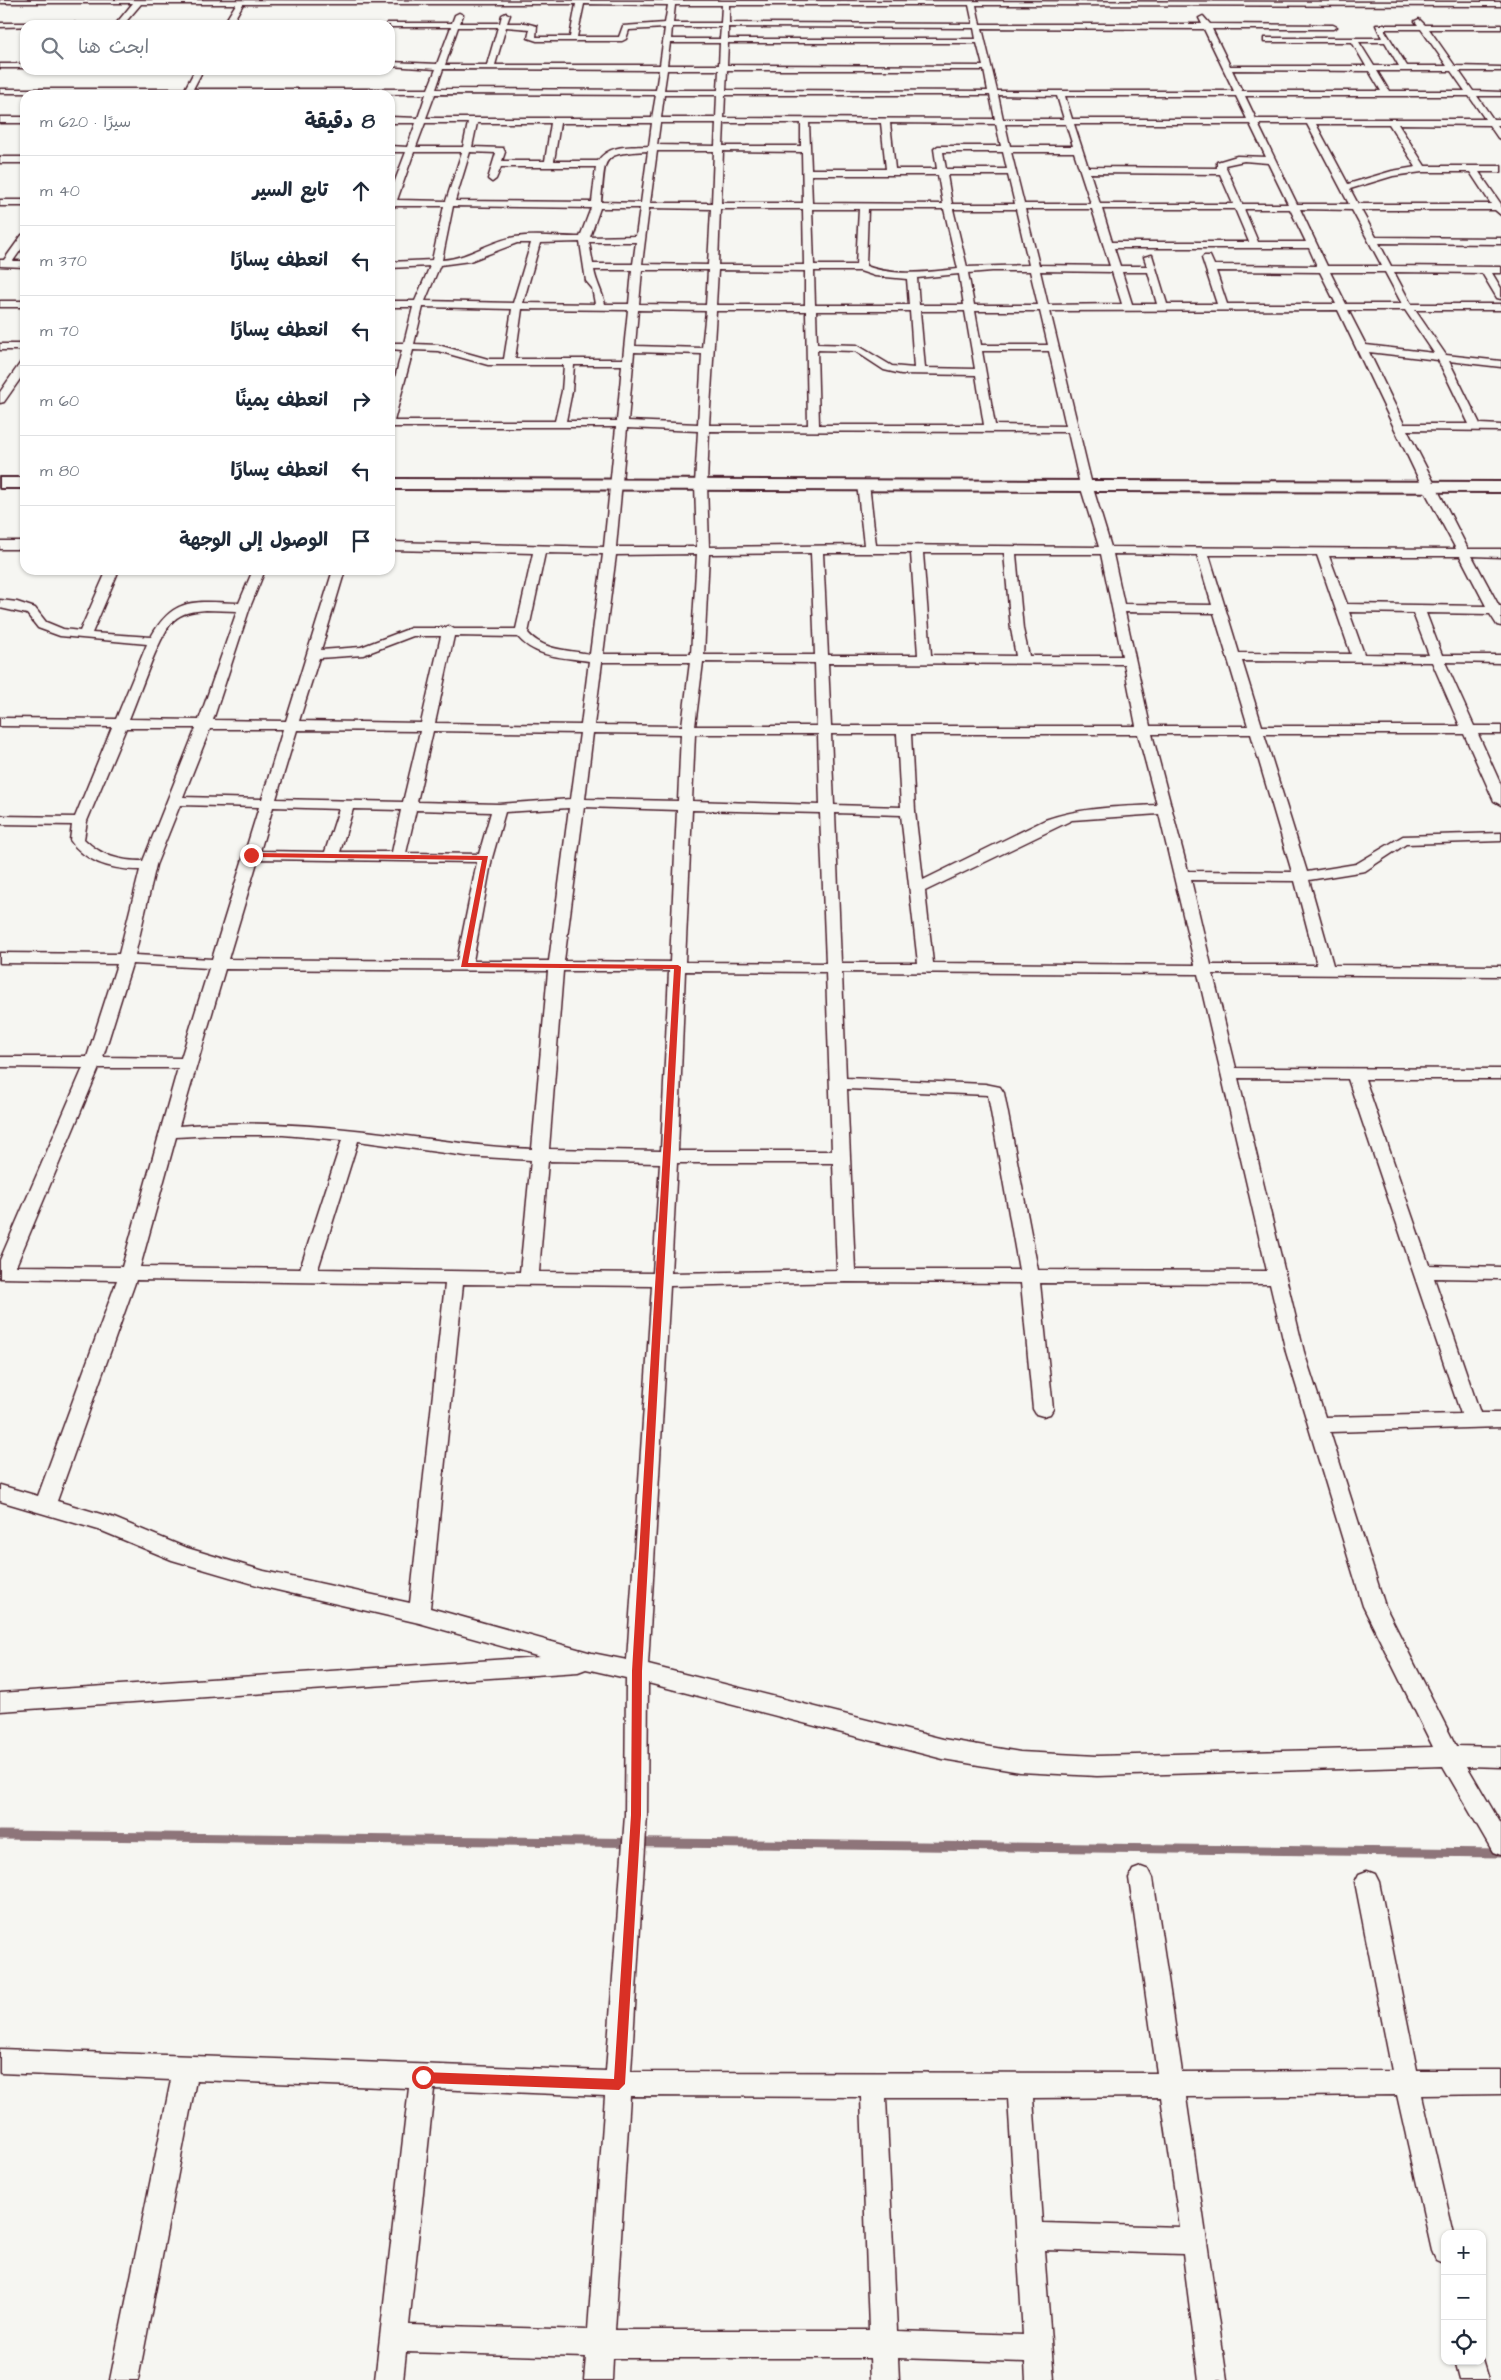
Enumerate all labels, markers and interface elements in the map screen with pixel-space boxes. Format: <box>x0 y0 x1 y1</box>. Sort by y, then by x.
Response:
search box <box>20 20 395 75</box>
icon: search <box>38 34 66 62</box>
text: ابحث هنا <box>78 34 149 61</box>
text: 8 دقيقة <box>305 107 375 136</box>
text: سيرًا · 620 m <box>40 111 131 133</box>
text: تابع السير <box>253 177 328 204</box>
icon: ahead <box>347 177 375 205</box>
text: 40 m <box>40 180 80 202</box>
text: انعطف يسارًا <box>231 247 328 274</box>
icon: left <box>347 247 375 275</box>
text: 370 m <box>40 250 87 272</box>
text: انعطف يسارًا <box>231 317 328 344</box>
icon: left <box>347 317 375 345</box>
text: 70 m <box>40 320 79 342</box>
text: انعطف يمينًا <box>236 387 328 414</box>
icon: right <box>347 387 375 415</box>
text: 60 m <box>40 390 79 412</box>
text: انعطف يسارًا <box>231 457 328 484</box>
icon: left <box>347 457 375 485</box>
text: 80 m <box>40 460 79 482</box>
text: الوصول إلى الوجهة <box>179 527 328 554</box>
icon: arrive <box>347 527 375 555</box>
route end <box>240 844 263 867</box>
route start <box>412 2066 435 2089</box>
map controls <box>1441 2230 1486 2365</box>
button: + <box>1441 2230 1486 2275</box>
button: − <box>1441 2275 1486 2320</box>
button: locate <box>1441 2320 1486 2365</box>

